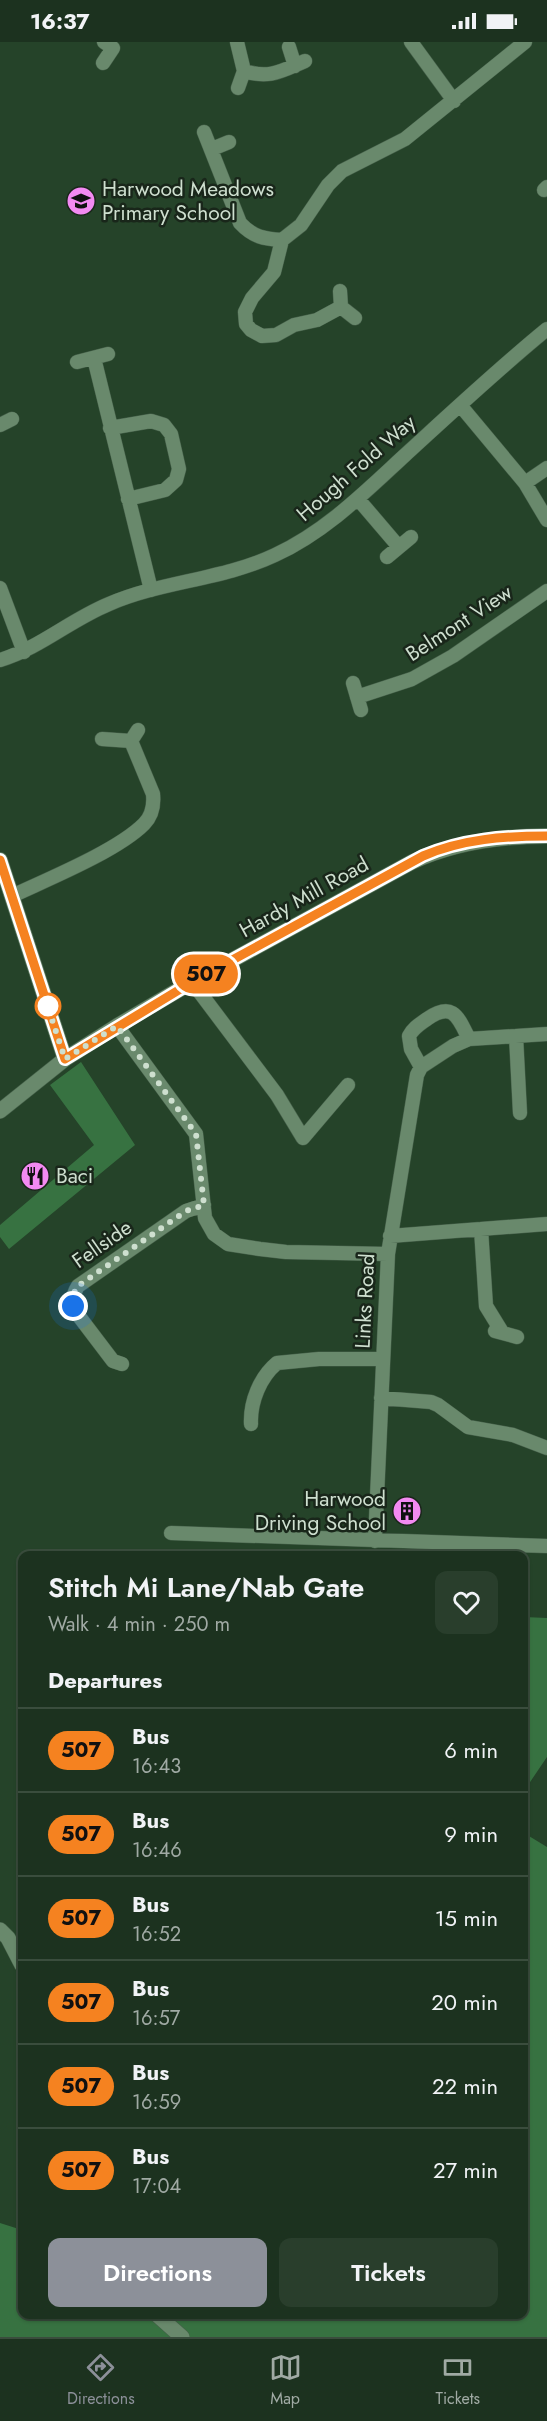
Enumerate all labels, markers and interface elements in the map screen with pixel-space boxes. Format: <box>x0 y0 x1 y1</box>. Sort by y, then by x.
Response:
text: 16:37 <box>30 5 90 37</box>
place label: Harwood Meadows Primary School <box>102 174 274 228</box>
school or university icon: Harwood Meadows Primary School <box>65 185 97 217</box>
street label: Hough Fold Way <box>290 407 423 528</box>
street label: Belmont View <box>400 577 519 669</box>
street label: Hardy Mill Road <box>234 849 374 945</box>
line badge: 507 <box>172 954 240 994</box>
text: 507 <box>186 959 226 989</box>
unlabelled marker <box>35 993 61 1019</box>
restaurant icon: Baci <box>19 1160 51 1192</box>
place label: Baci <box>56 1161 93 1191</box>
street label: Fellside <box>66 1212 138 1276</box>
street label: Links Road <box>348 1253 382 1349</box>
your location <box>58 1291 88 1321</box>
place label: Harwood Driving School <box>255 1484 386 1538</box>
building icon: Harwood Driving School <box>391 1495 423 1527</box>
text: Stitch Mi Lane/Nab Gate <box>48 1567 364 1608</box>
button: heart <box>435 1571 498 1634</box>
text: Walk · 4 min · 250 m <box>48 1610 230 1639</box>
text: Departures <box>48 1664 162 1696</box>
text: Bus <box>132 1720 169 1752</box>
text: 6 min <box>444 1734 498 1766</box>
text: 507 <box>61 1735 101 1765</box>
text: 16:43 <box>132 1752 181 1781</box>
text: Bus <box>132 1804 169 1836</box>
text: 9 min <box>444 1818 498 1850</box>
text: 507 <box>61 1819 101 1849</box>
text: 16:46 <box>132 1836 182 1865</box>
text: Bus <box>132 1888 169 1920</box>
text: 15 min <box>435 1902 498 1934</box>
text: 507 <box>61 1903 101 1933</box>
text: 16:52 <box>132 1920 181 1949</box>
text: Bus <box>132 1972 169 2004</box>
text: 20 min <box>431 1986 498 2018</box>
text: 507 <box>61 1987 101 2017</box>
text: 16:57 <box>132 2004 180 2033</box>
text: Bus <box>132 2056 169 2088</box>
text: 22 min <box>432 2070 498 2102</box>
text: 507 <box>61 2071 101 2101</box>
text: 16:59 <box>132 2088 181 2117</box>
text: Bus <box>132 2140 169 2172</box>
text: 27 min <box>433 2154 498 2186</box>
text: 507 <box>61 2155 101 2185</box>
text: 17:04 <box>132 2172 181 2201</box>
button: Directions <box>48 2238 267 2307</box>
button: Tickets <box>279 2238 498 2307</box>
tab: Directions <box>67 2351 135 2410</box>
tab: Map <box>269 2351 302 2410</box>
tab: Tickets <box>435 2351 480 2410</box>

